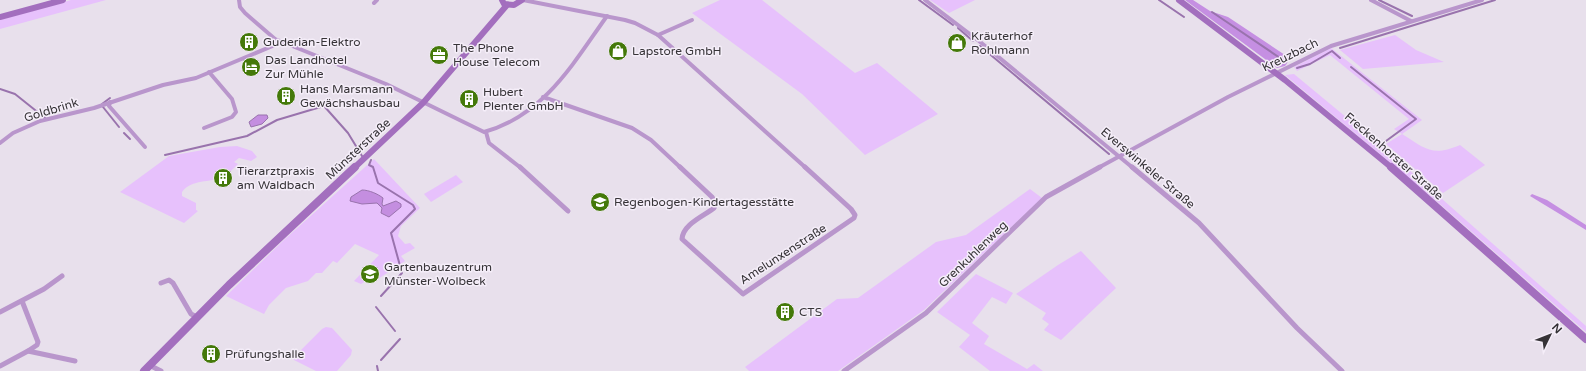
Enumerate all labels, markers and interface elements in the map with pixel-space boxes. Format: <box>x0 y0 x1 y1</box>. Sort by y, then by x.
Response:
place label: Kräuterhof Rohlmann <box>971 29 1033 57</box>
building icon: Guderian-Elektro <box>238 31 260 53</box>
shop icon: Kräuterhof Rohlmann <box>946 32 968 54</box>
place label: Guderian-Elektro <box>263 35 361 49</box>
street label: Kreuzbach <box>1260 35 1320 75</box>
shop icon: Lapstore GmbH <box>607 40 629 62</box>
place label: The Phone House Telecom <box>453 41 540 69</box>
office icon: The Phone House Telecom <box>428 44 450 66</box>
place label: Lapstore GmbH <box>632 44 722 58</box>
place label: Das Landhotel Zur Mühle <box>265 53 347 81</box>
hotel icon: Das Landhotel Zur Mühle <box>240 56 262 78</box>
place label: Hans Marsmann Gewächshausbau <box>300 82 400 110</box>
building icon: Hans Marsmann Gewächshausbau <box>275 85 297 107</box>
place label: Hubert Plenter GmbH <box>483 85 564 113</box>
building icon: Hubert Plenter GmbH <box>458 88 480 110</box>
street label: Goldbrink <box>22 95 80 125</box>
street label: Freckenhorster Straße <box>1342 109 1446 203</box>
street label: Münsterstraße <box>323 115 393 183</box>
street label: Everswinkeler Straße <box>1098 125 1198 212</box>
place label: Tierarztpraxis am Waldbach <box>237 164 315 192</box>
building icon: Tierarztpraxis am Waldbach <box>212 167 234 189</box>
school or university icon: Regenbogen-Kindertagesstätte <box>589 191 611 213</box>
place label: Regenbogen-Kindertagesstätte <box>614 195 794 209</box>
street label: Grenkuhlenweg <box>936 218 1010 290</box>
street label: Amelunxenstraße <box>737 221 829 287</box>
place label: Gartenbauzentrum Münster-Wolbeck <box>384 260 492 288</box>
school or university icon: Gartenbauzentrum Münster-Wolbeck <box>359 263 381 285</box>
building icon: CTS <box>774 301 796 323</box>
place label: CTS <box>799 305 822 319</box>
north arrow <box>1530 315 1570 355</box>
text: N <box>1549 321 1565 336</box>
building icon: Prüfungshalle <box>200 343 222 365</box>
place label: Prüfungshalle <box>225 347 304 361</box>

